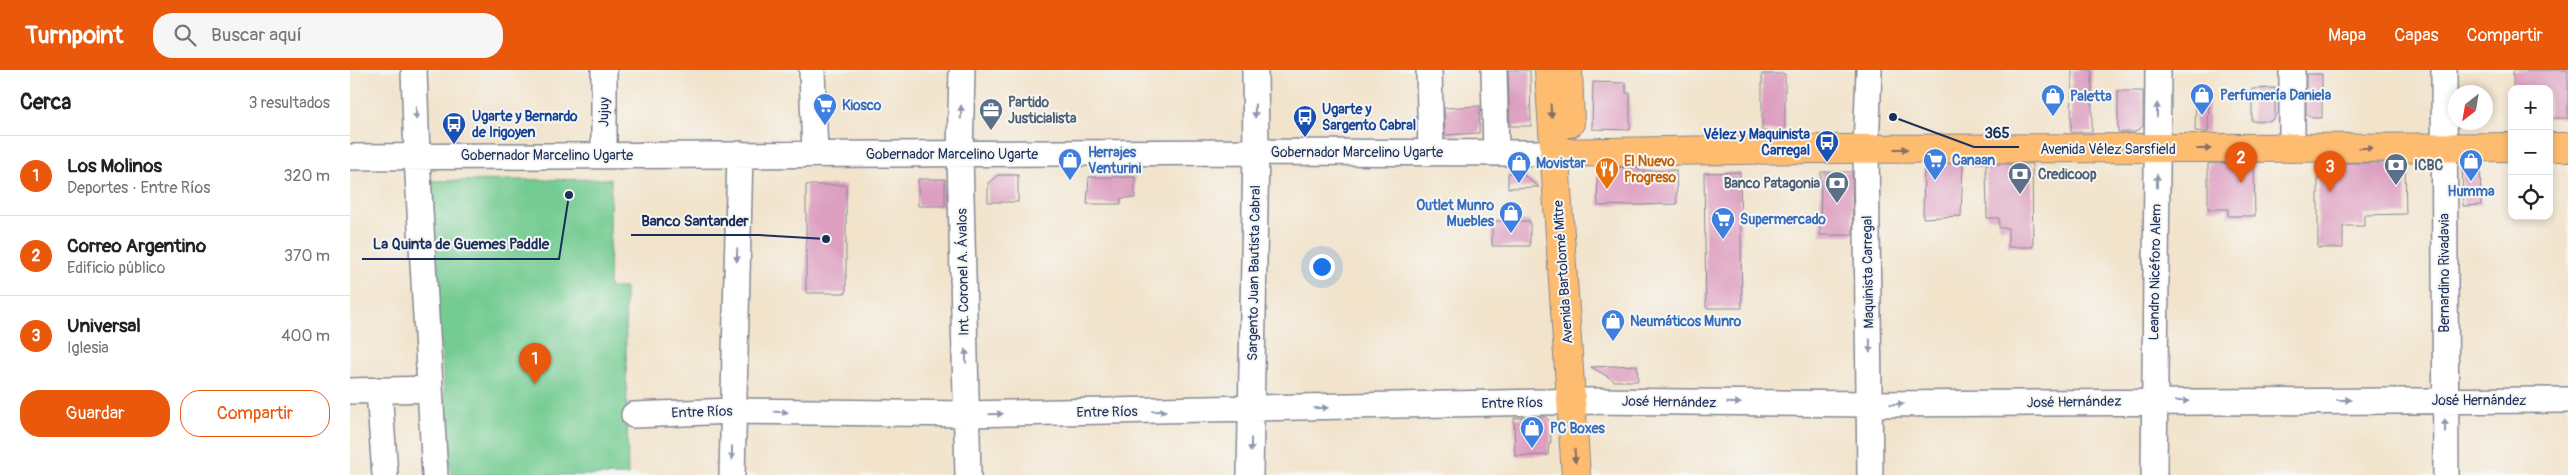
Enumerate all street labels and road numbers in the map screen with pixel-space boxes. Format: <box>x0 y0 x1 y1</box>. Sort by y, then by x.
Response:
street label: Jujuy <box>595 97 613 127</box>
street label: Avenida Vélez Sarsfield <box>2040 141 2176 158</box>
street label: Gobernador Marcelino Ugarte <box>1271 144 1443 161</box>
street label: Gobernador Marcelino Ugarte <box>866 146 1038 163</box>
street label: Gobernador Marcelino Ugarte <box>461 147 633 164</box>
street label: Sargento Juan Bautista Cabral <box>1244 185 1264 361</box>
street label: Avenida Bartolomé Mitre <box>1549 200 1576 344</box>
street label: Leandro Nicéforo Alem <box>2145 204 2165 340</box>
street label: Int. Coronel A. Ávalos <box>952 207 973 336</box>
street label: Bernardino Rivadavia <box>2436 213 2453 333</box>
street label: Maquinista Carregal <box>1859 215 1877 329</box>
street label: José Hernández <box>2432 392 2526 409</box>
street label: José Hernández <box>1621 393 1717 411</box>
street label: José Hernández <box>2026 393 2122 411</box>
street label: Entre Ríos <box>1481 394 1543 412</box>
street label: Entre Ríos <box>671 402 734 422</box>
street label: Entre Ríos <box>1076 403 1138 421</box>

